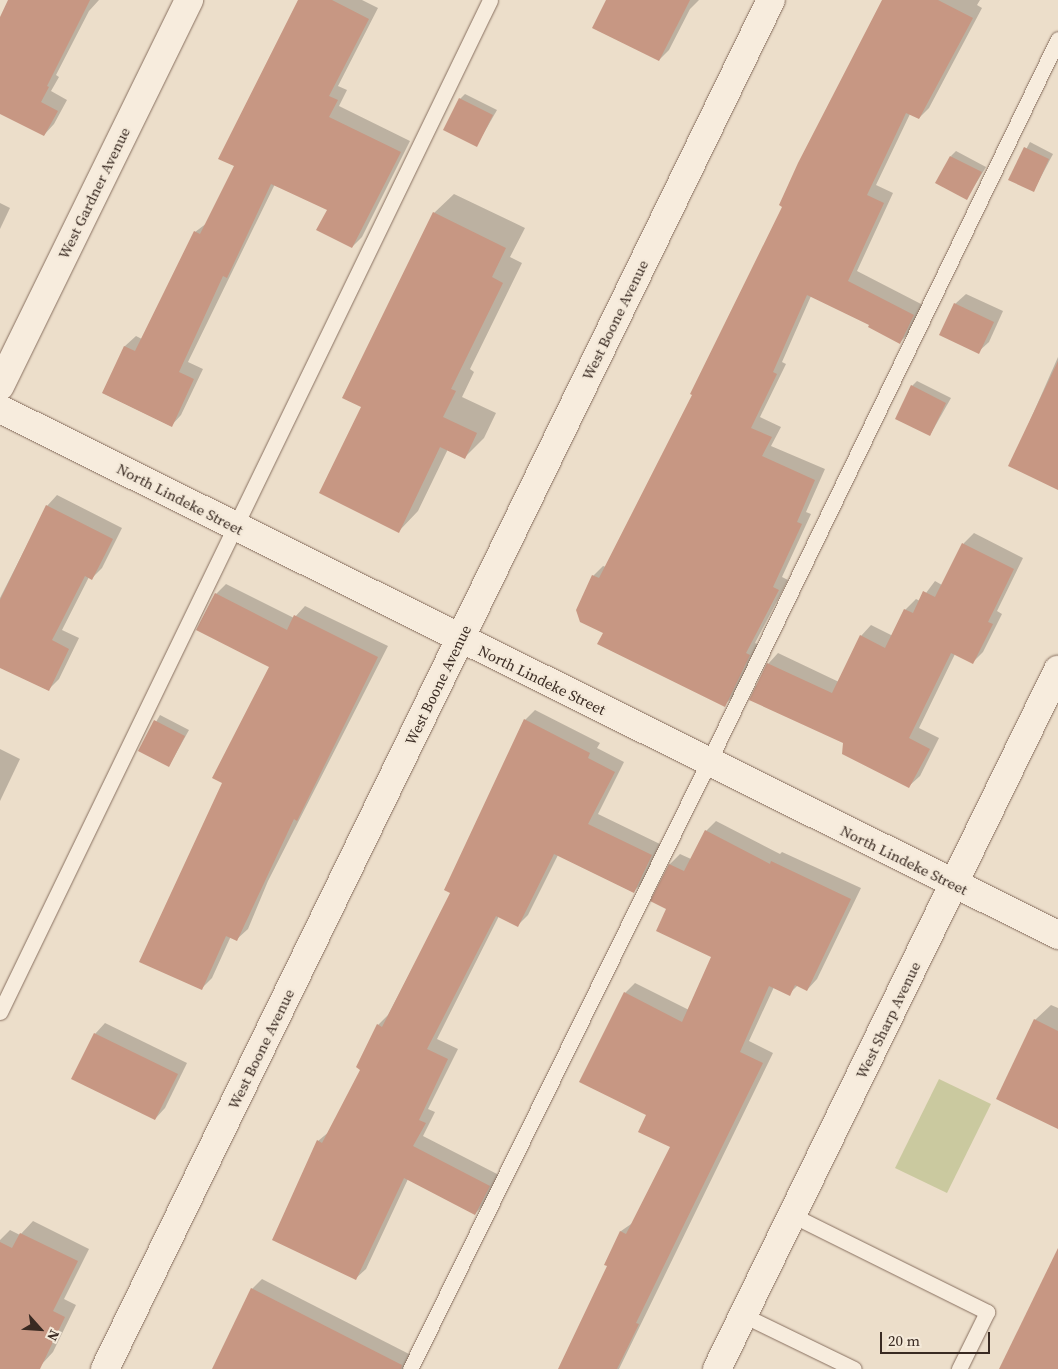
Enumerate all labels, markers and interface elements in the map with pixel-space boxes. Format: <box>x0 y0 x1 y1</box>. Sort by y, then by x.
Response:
street label: West Gardner Avenue <box>54 124 134 262</box>
street label: West Boone Avenue <box>578 257 652 383</box>
street label: North Lindeke Street <box>114 459 246 539</box>
street label: West Boone Avenue <box>401 622 475 748</box>
street label: North Lindeke Street <box>475 641 609 719</box>
street label: North Lindeke Street <box>837 821 971 899</box>
street label: West Sharp Avenue <box>852 959 924 1081</box>
street label: West Boone Avenue <box>224 986 298 1112</box>
north arrow <box>15 1304 65 1354</box>
scale bar <box>883 1322 993 1354</box>
text: N <box>42 1327 65 1345</box>
text: 20 m <box>888 1330 920 1351</box>

